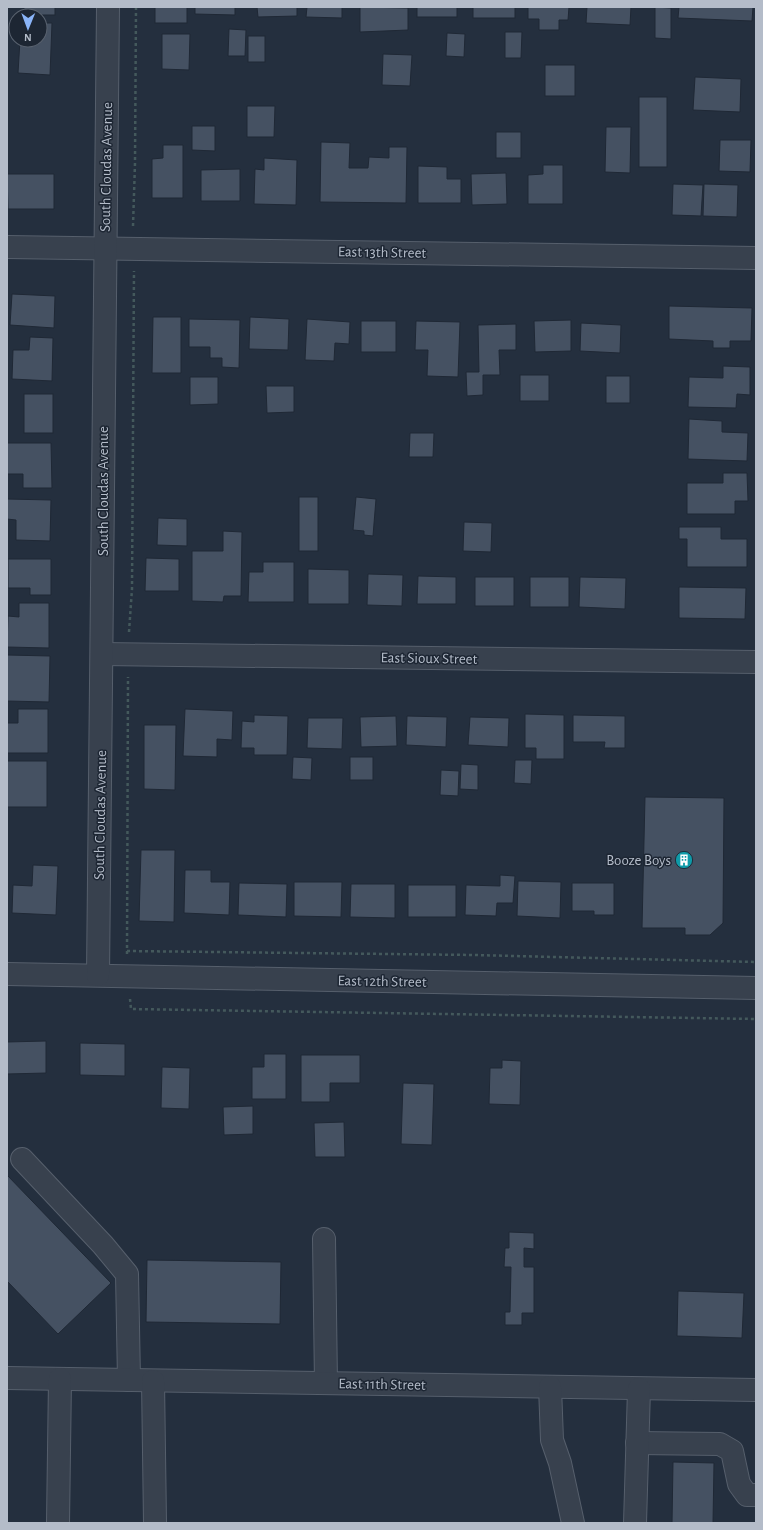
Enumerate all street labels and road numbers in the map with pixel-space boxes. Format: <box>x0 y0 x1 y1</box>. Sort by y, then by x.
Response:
street label: South Cloudas Avenue <box>98 102 115 232</box>
street label: East 13th Street <box>338 244 427 261</box>
street label: South Cloudas Avenue <box>96 426 111 556</box>
street label: East Sioux Street <box>381 650 478 667</box>
street label: South Cloudas Avenue <box>92 750 109 880</box>
street label: East 12th Street <box>337 973 427 990</box>
street label: East 11th Street <box>338 1376 426 1393</box>

